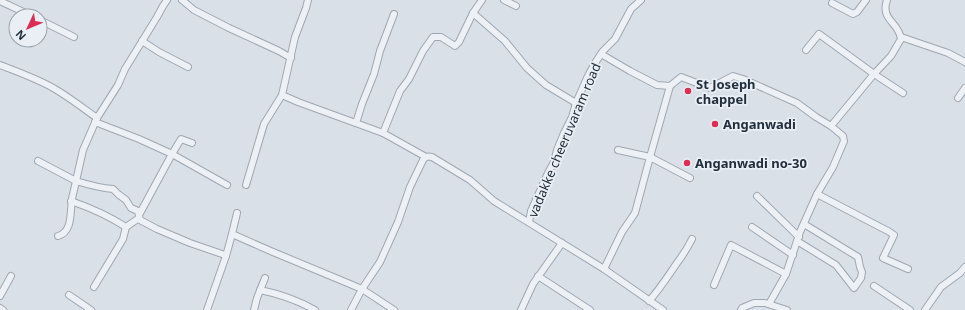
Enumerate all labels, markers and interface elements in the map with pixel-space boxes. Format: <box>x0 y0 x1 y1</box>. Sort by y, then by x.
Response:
north arrow <box>8 8 48 48</box>
text: N <box>12 27 29 44</box>
street label: vadakke cheeruvaram road <box>523 60 605 220</box>
place label: St Joseph chappel <box>696 75 756 108</box>
marker: St Joseph chappel <box>683 86 693 96</box>
place label: Anganwadi <box>723 115 796 133</box>
marker: Anganwadi <box>710 119 720 129</box>
place label: Anganwadi no-30 <box>695 154 807 172</box>
marker: Anganwadi no-30 <box>682 158 692 168</box>

